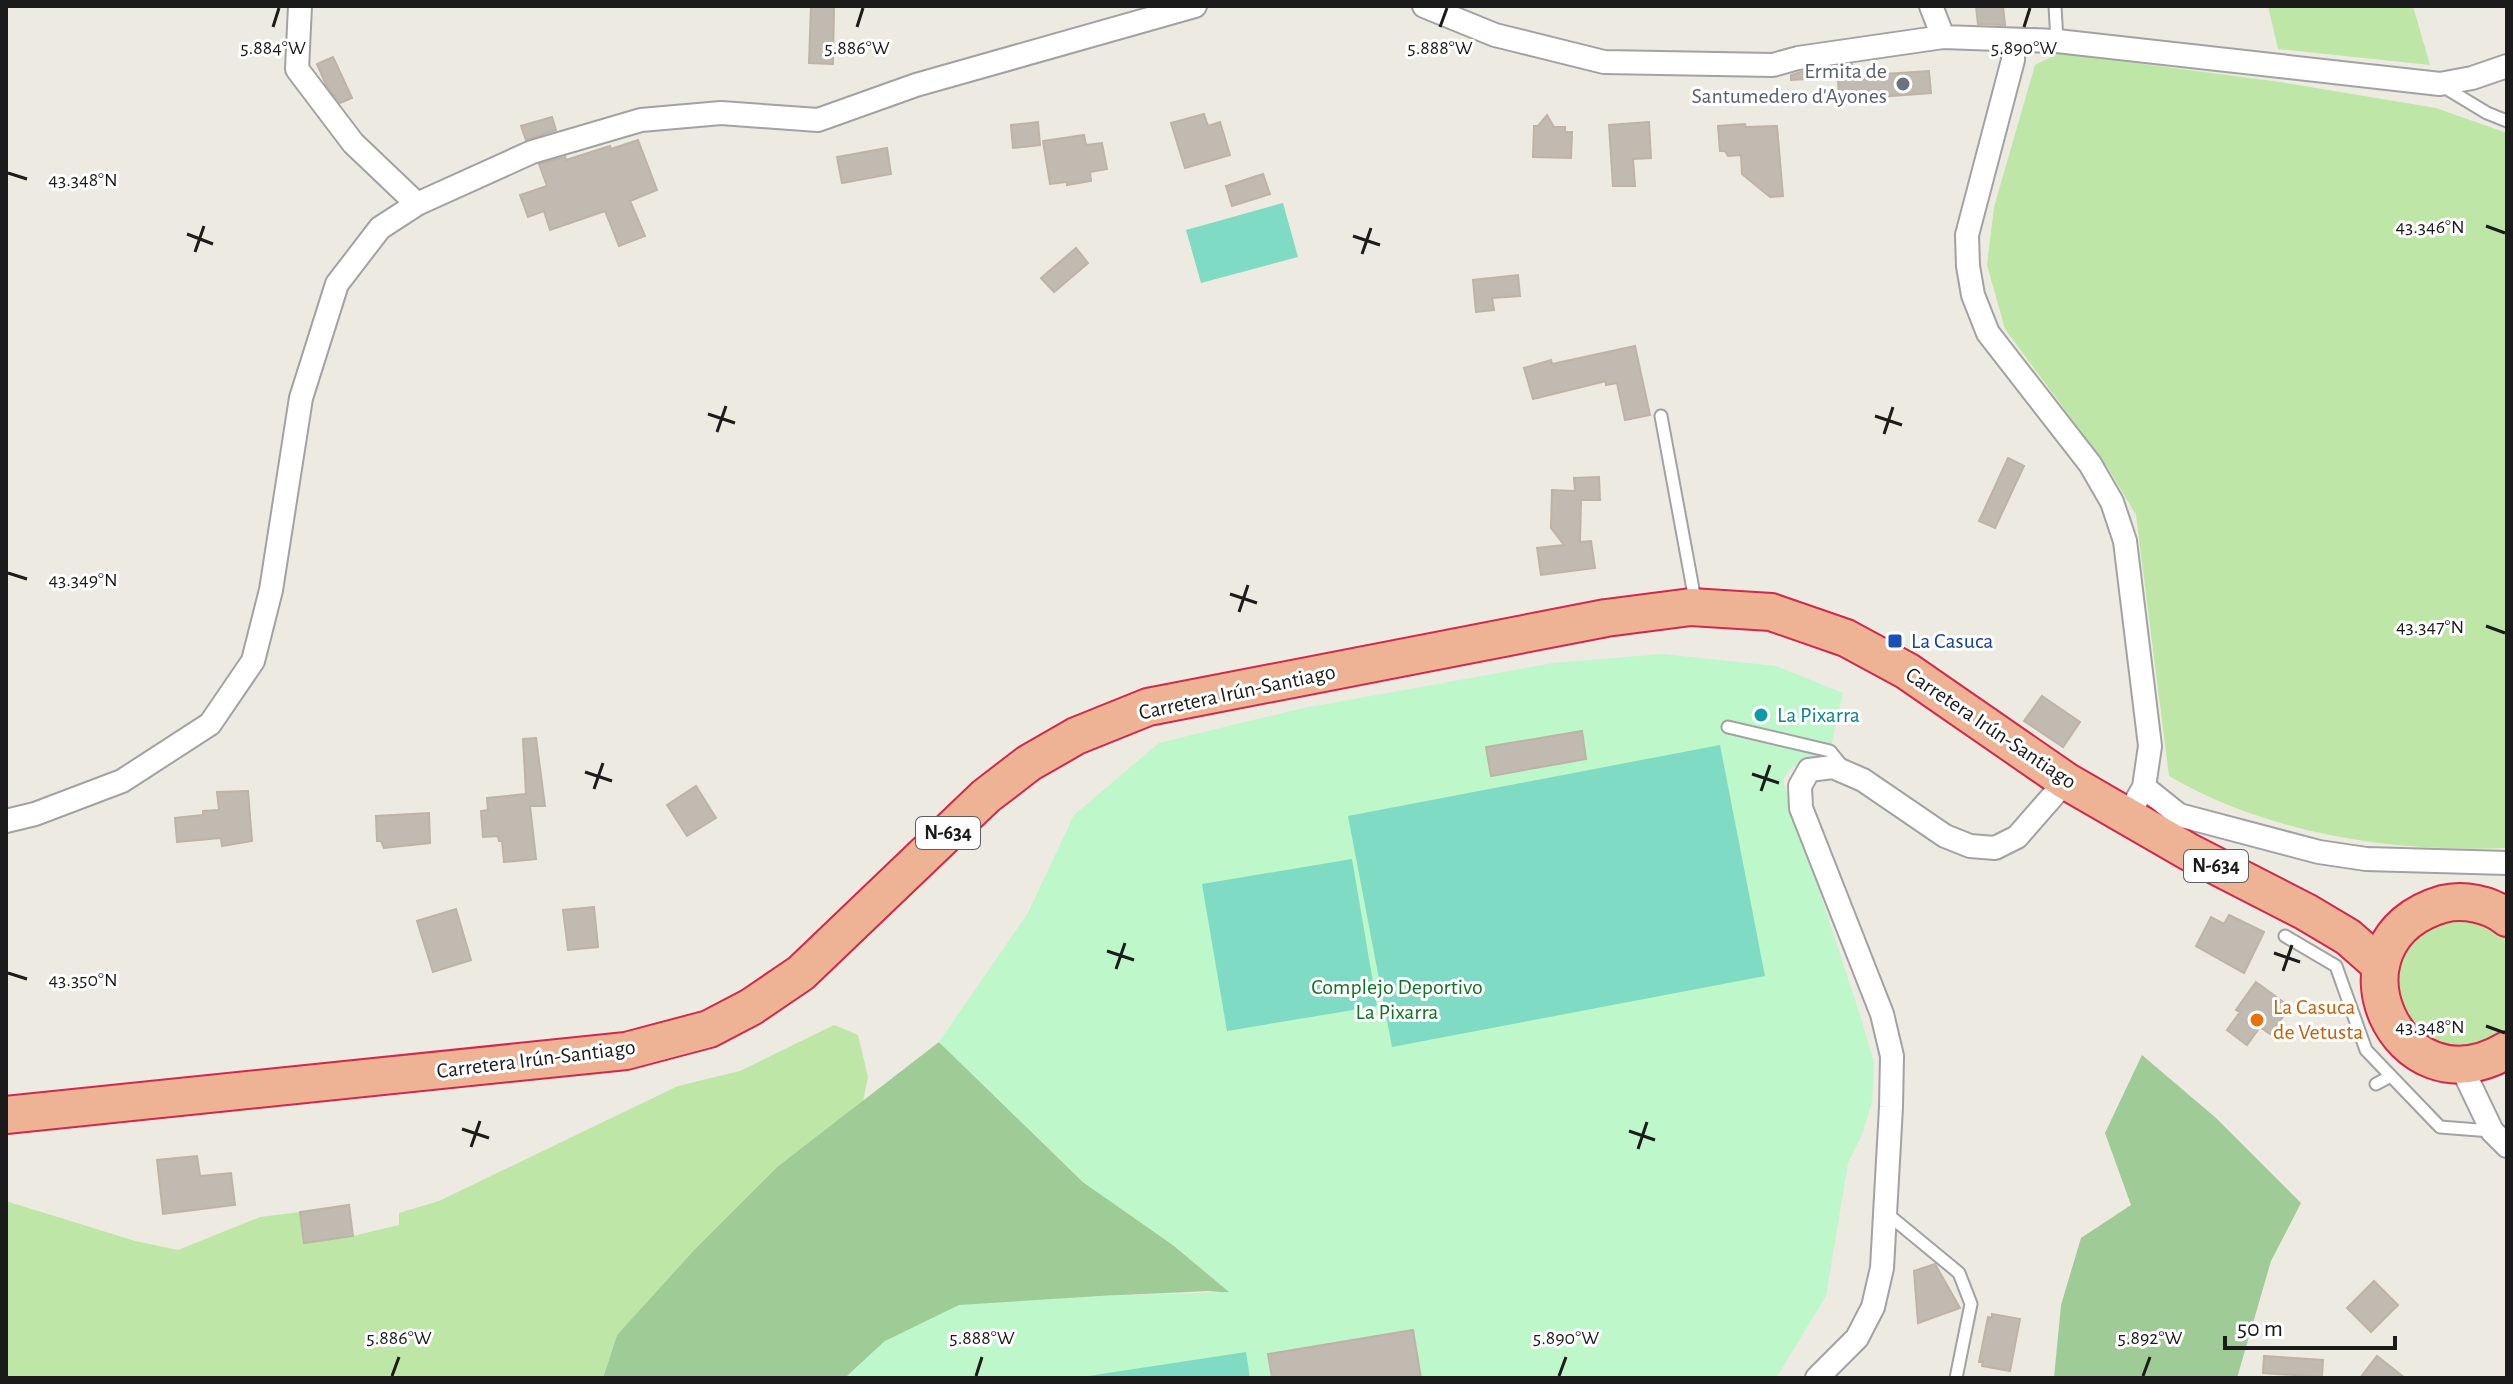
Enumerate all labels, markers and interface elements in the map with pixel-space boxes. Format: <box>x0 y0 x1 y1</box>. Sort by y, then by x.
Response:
text: 5.884°W <box>240 38 306 58</box>
text: 5.886°W <box>824 38 890 58</box>
text: 5.888°W <box>1407 38 1473 58</box>
text: 5.890°W <box>1991 38 2057 58</box>
place label: Ermita de Santumedero d'Ayones <box>1692 60 1887 107</box>
marker: Ermita de Santumedero d'Ayones <box>1894 75 1912 93</box>
text: 43.348°N <box>48 170 118 190</box>
text: 43.346°N <box>2395 217 2465 237</box>
text: 43.349°N <box>48 570 118 590</box>
text: 43.347°N <box>2396 617 2464 637</box>
place label: La Casuca <box>1911 630 1993 652</box>
marker: La Casuca <box>1886 632 1904 650</box>
street label: Carretera Irún-Santiago <box>1137 660 1337 724</box>
street label: Carretera Irún-Santiago <box>1902 663 2080 793</box>
place label: La Pixarra <box>1777 704 1860 726</box>
marker: La Pixarra <box>1752 706 1770 724</box>
road number: N-634 <box>916 817 980 849</box>
road number: N-634 <box>2184 850 2248 882</box>
text: 43.350°N <box>48 970 118 990</box>
park label: Complejo Deportivo La Pixarra <box>1311 976 1483 1023</box>
place label: La Casuca de Vetusta <box>2273 996 2363 1043</box>
marker: La Casuca de Vetusta <box>2248 1011 2266 1029</box>
text: 43.348°N <box>2395 1017 2465 1037</box>
street label: Carretera Irún-Santiago <box>435 1036 637 1082</box>
scale bar <box>2225 1300 2395 1350</box>
text: 50 m <box>2237 1317 2283 1341</box>
text: 5.886°W <box>366 1328 432 1348</box>
text: 5.888°W <box>949 1328 1015 1348</box>
text: 5.890°W <box>1533 1328 1599 1348</box>
text: 5.892°W <box>2118 1328 2183 1348</box>

